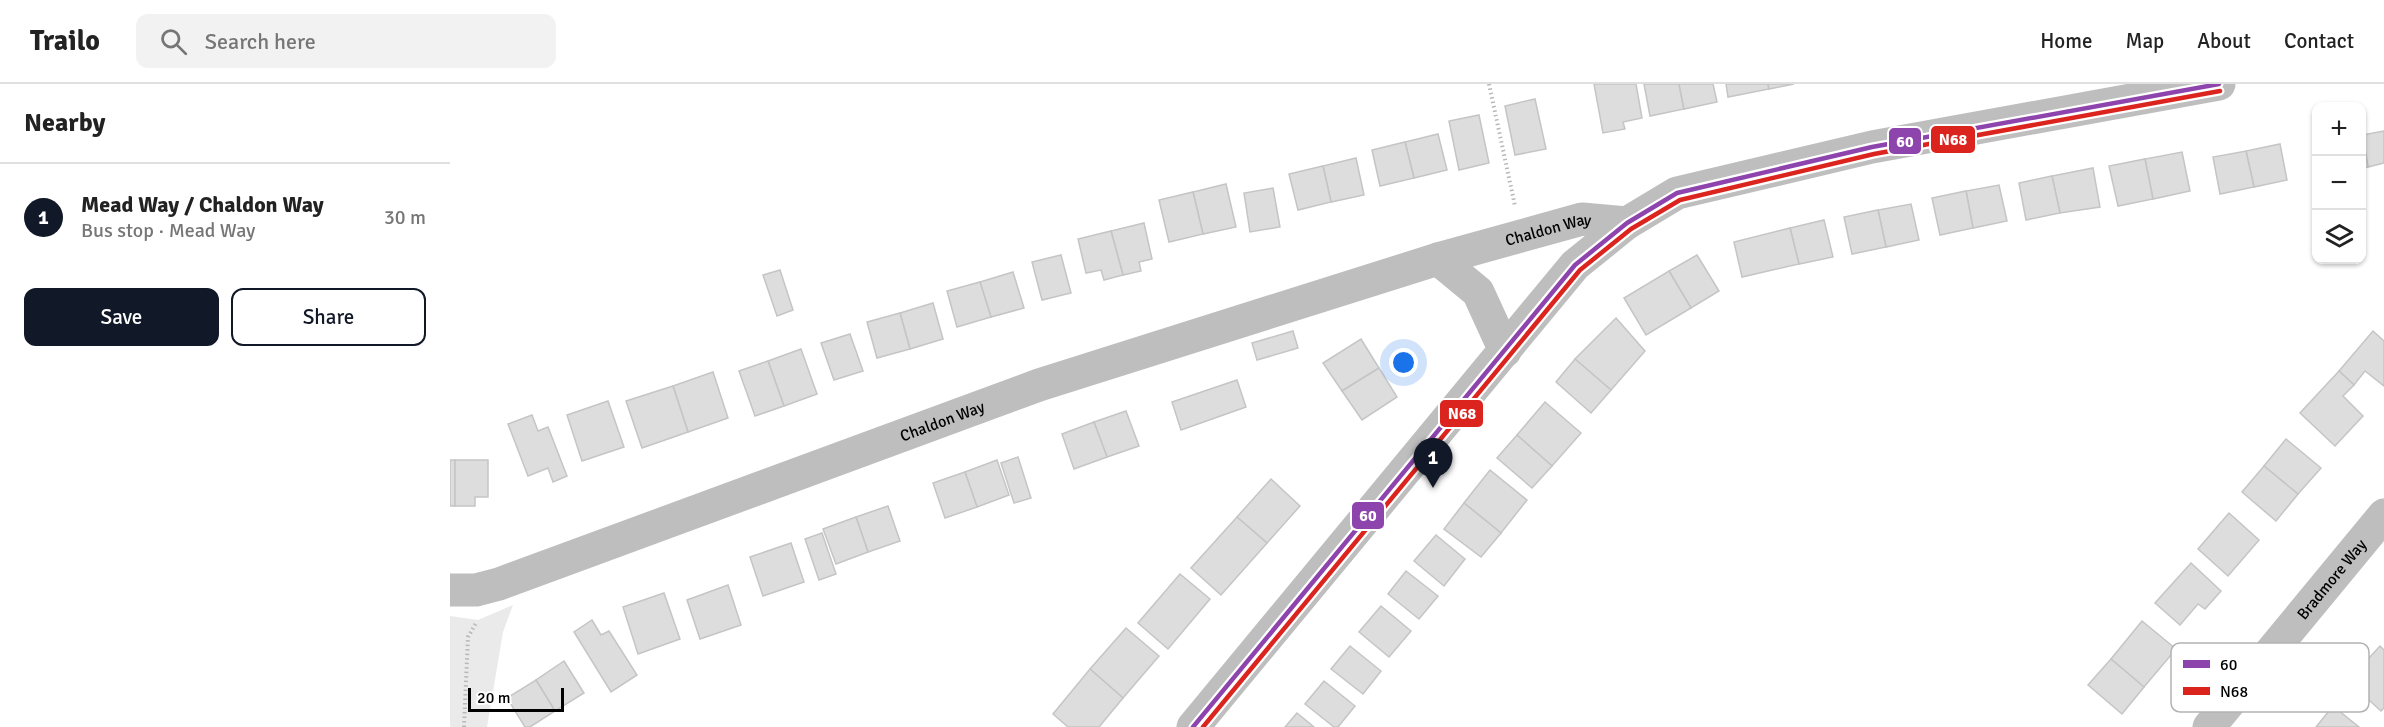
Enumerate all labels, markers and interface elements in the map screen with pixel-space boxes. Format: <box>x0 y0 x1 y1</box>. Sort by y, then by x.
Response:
search box <box>136 14 556 68</box>
text: Trailo <box>30 24 100 58</box>
icon: search <box>157 25 190 58</box>
text: Search here <box>205 28 316 55</box>
text: Home <box>2040 28 2093 54</box>
text: Map <box>2126 28 2164 54</box>
text: About <box>2197 28 2251 54</box>
text: Contact <box>2284 28 2354 54</box>
map controls <box>2312 102 2366 264</box>
button: + <box>2312 102 2366 156</box>
text: Nearby <box>24 107 105 139</box>
line badge: N68 <box>1930 125 1976 154</box>
line badge: 60 <box>1888 127 1922 155</box>
text: N68 <box>1939 130 1968 150</box>
text: 60 <box>1896 132 1914 152</box>
button: − <box>2312 156 2366 210</box>
text: Mead Way / Chaldon Way <box>81 191 324 218</box>
text: 1 <box>38 205 49 230</box>
text: 30 m <box>384 205 426 230</box>
street label: Chaldon Way <box>1503 210 1592 251</box>
button: layers <box>2312 210 2366 264</box>
text: Bus stop · Mead Way <box>81 218 255 243</box>
button: Save <box>24 288 219 346</box>
button: Share <box>231 288 426 346</box>
your location <box>1389 348 1418 377</box>
street label: Chaldon Way <box>897 397 988 446</box>
line badge: N68 <box>1439 399 1484 428</box>
text: N68 <box>1448 404 1477 424</box>
pin: 1 <box>1414 438 1452 488</box>
line badge: 60 <box>1351 501 1385 530</box>
text: 60 <box>1359 506 1377 526</box>
street label: Bradmore Way <box>2293 535 2371 624</box>
legend <box>2171 643 2369 712</box>
text: 60 <box>2220 655 2237 675</box>
text: N68 <box>2220 682 2248 702</box>
scale bar <box>468 685 564 712</box>
text: 20 m <box>477 688 511 708</box>

